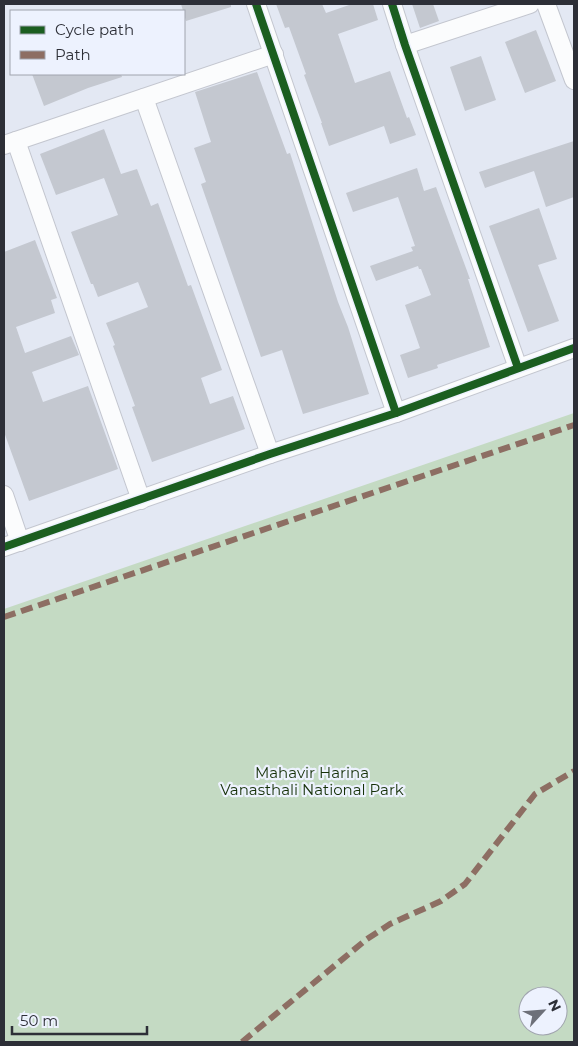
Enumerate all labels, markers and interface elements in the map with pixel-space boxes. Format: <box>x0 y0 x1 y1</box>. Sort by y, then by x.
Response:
legend <box>10 10 185 75</box>
text: Cycle path <box>55 20 134 39</box>
text: Path <box>55 45 91 64</box>
park label: Mahavir Harina Vanasthali National Park <box>220 763 404 799</box>
north arrow <box>518 986 568 1036</box>
text: N <box>544 996 565 1014</box>
scale bar <box>12 1004 148 1036</box>
text: 50 m <box>20 1011 58 1030</box>

